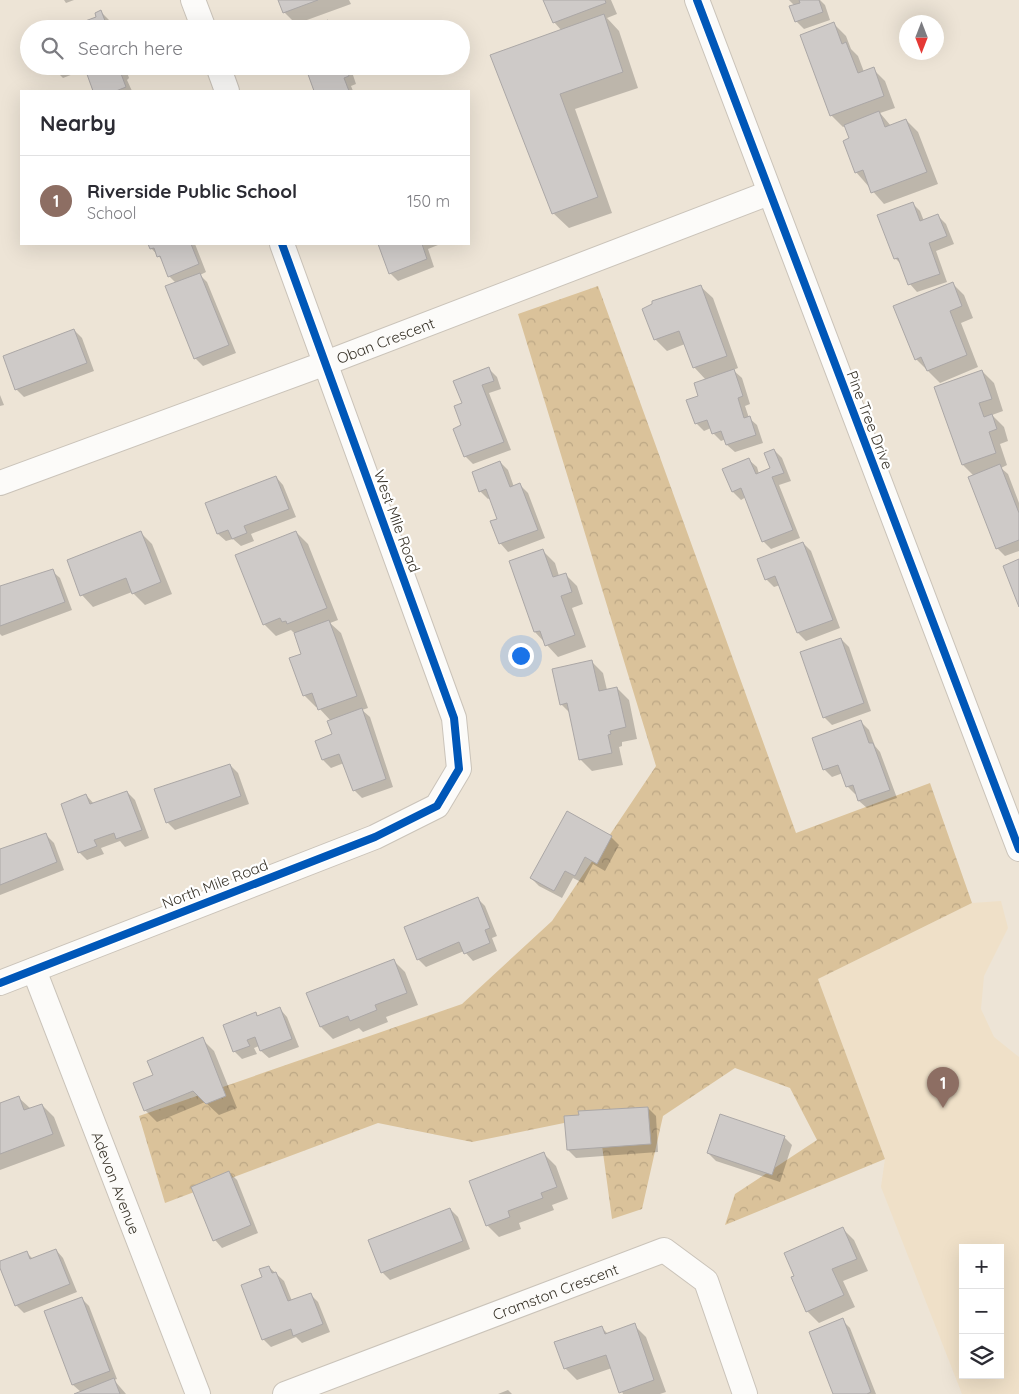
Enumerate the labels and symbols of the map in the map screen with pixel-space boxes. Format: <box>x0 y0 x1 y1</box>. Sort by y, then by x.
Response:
north arrow <box>899 15 944 60</box>
street label: Oban Crescent <box>334 313 437 368</box>
street label: Pine Tree Drive <box>842 368 898 472</box>
street label: West Mile Road <box>370 467 424 575</box>
your location <box>508 643 534 669</box>
street label: North Mile Road <box>159 855 271 913</box>
pin: 1 <box>927 1067 959 1108</box>
street label: Adevon Avenue <box>88 1129 145 1237</box>
street label: Cramston Crescent <box>490 1259 621 1324</box>

